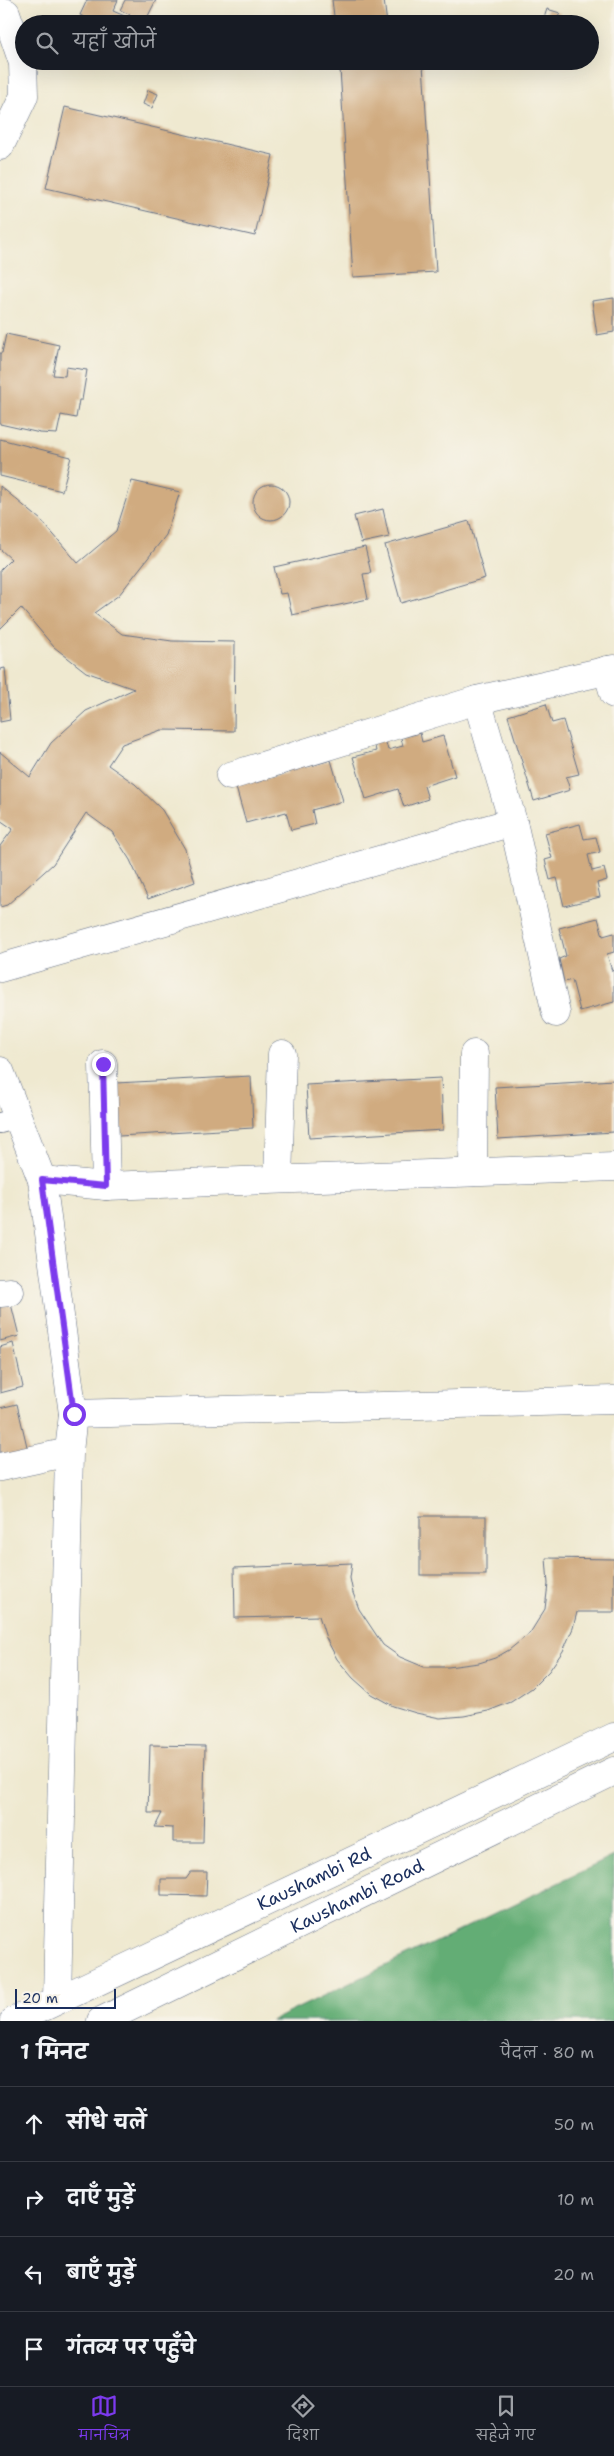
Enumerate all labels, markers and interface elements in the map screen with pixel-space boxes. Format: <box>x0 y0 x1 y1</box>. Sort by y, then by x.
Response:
search box <box>15 15 599 70</box>
icon: search <box>33 29 61 57</box>
text: यहाँ खोजें <box>73 29 156 54</box>
route end <box>92 1053 115 1076</box>
route start <box>63 1403 86 1426</box>
street label: Kaushambi Rd <box>253 1842 375 1916</box>
street label: Kaushambi Road <box>286 1853 428 1939</box>
scale bar <box>15 1986 116 2009</box>
text: 20 m <box>22 1989 58 2007</box>
text: 1 मिनट <box>20 2038 88 2066</box>
text: पैदल · 80 m <box>500 2042 594 2063</box>
icon: ahead <box>20 2110 48 2138</box>
text: सीधे चलें <box>67 2110 146 2135</box>
text: 50 m <box>554 2114 594 2135</box>
icon: right <box>20 2185 48 2213</box>
text: दाएँ मुड़ें <box>67 2185 135 2210</box>
text: 10 m <box>557 2189 594 2210</box>
icon: left <box>20 2260 48 2288</box>
text: बाएँ मुड़ें <box>67 2260 135 2285</box>
text: 20 m <box>553 2264 594 2285</box>
icon: arrive <box>20 2335 48 2363</box>
text: गंतव्य पर पहुँचे <box>67 2335 196 2360</box>
tab: मानचित्र <box>79 2392 130 2451</box>
tab: दिशा <box>287 2392 319 2451</box>
tab: सहेजे गए <box>476 2392 535 2451</box>

